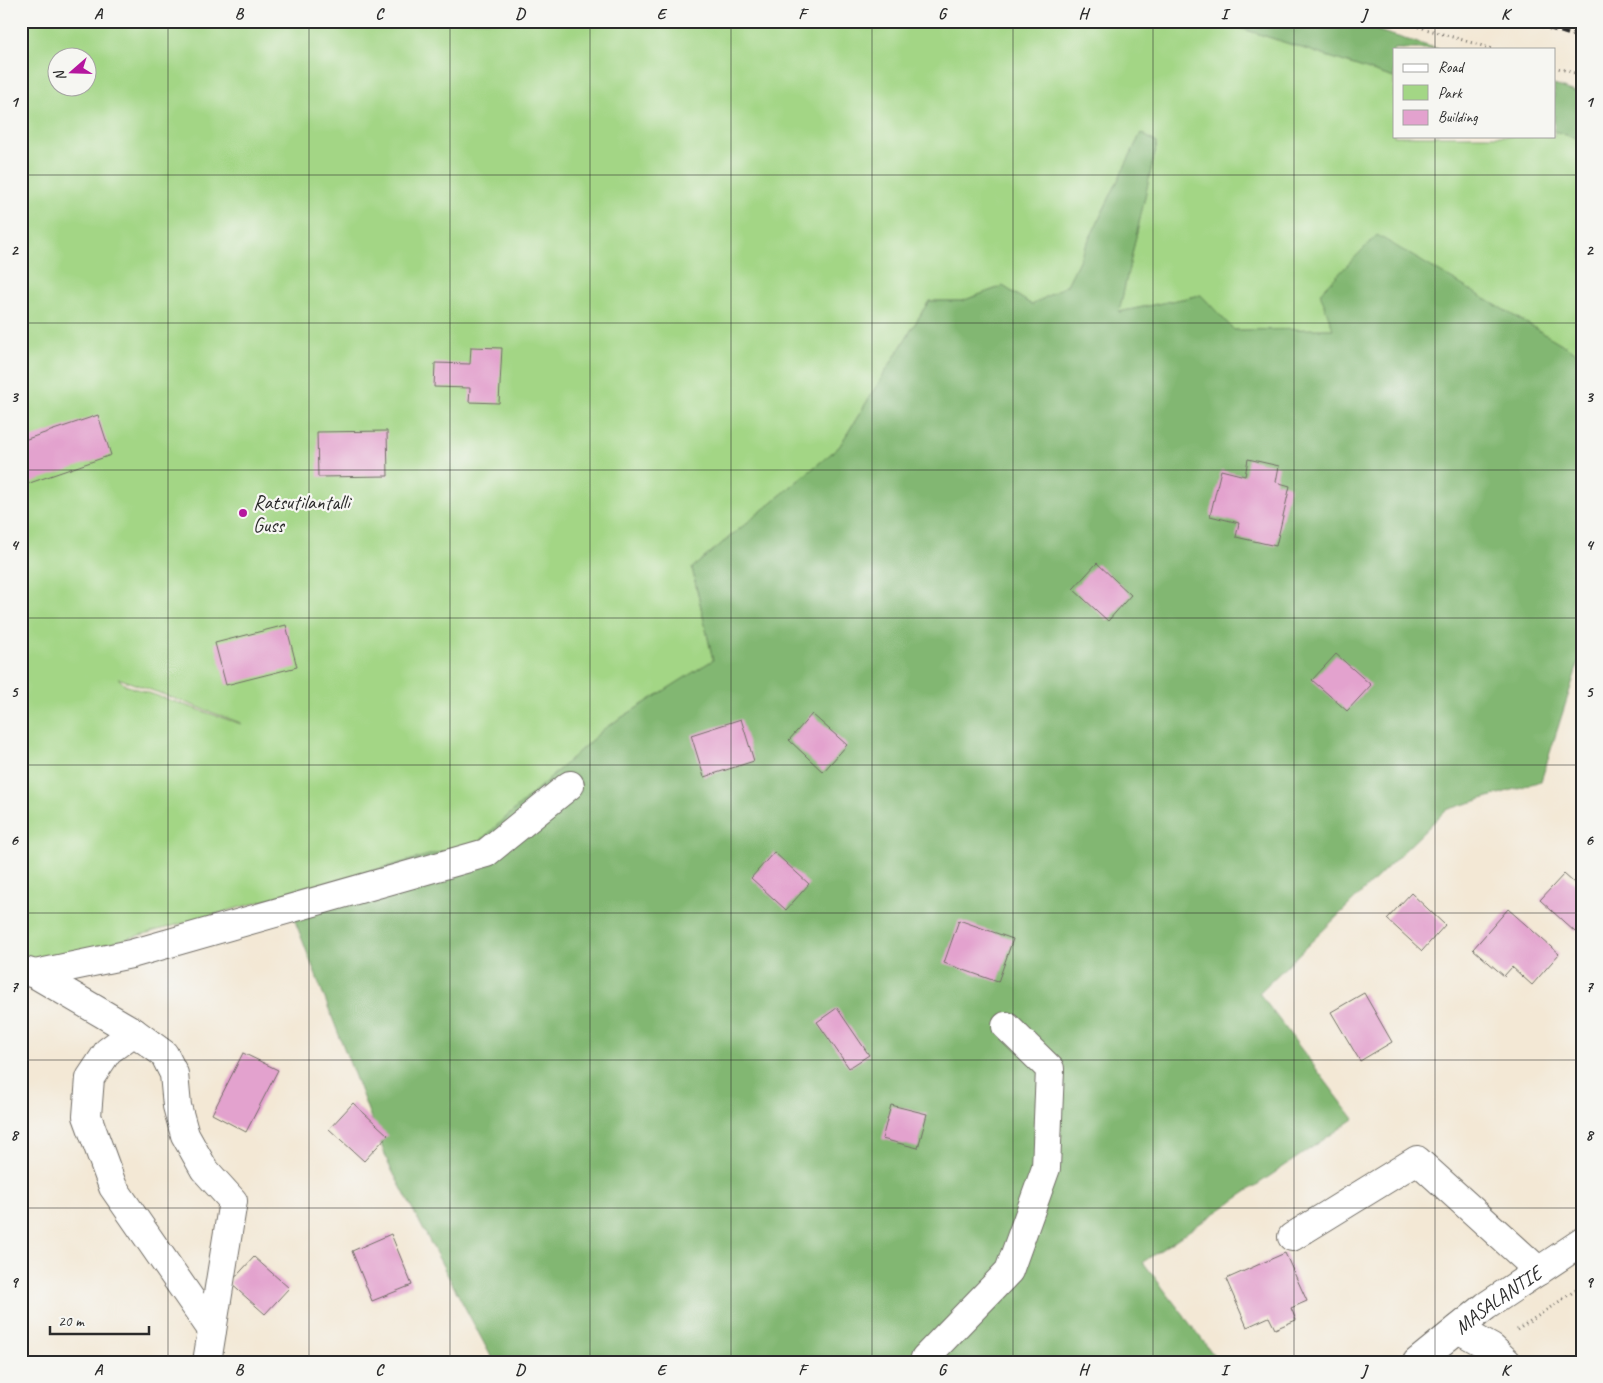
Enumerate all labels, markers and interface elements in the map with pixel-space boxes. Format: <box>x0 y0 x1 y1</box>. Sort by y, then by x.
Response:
text: A <box>94 4 104 24</box>
text: B <box>235 4 245 24</box>
text: C <box>375 4 385 24</box>
text: D <box>515 4 526 24</box>
text: E <box>657 4 668 24</box>
text: F <box>798 4 809 24</box>
text: G <box>938 4 948 24</box>
text: H <box>1078 4 1090 24</box>
text: I <box>1221 4 1231 24</box>
text: J <box>1360 4 1369 24</box>
text: K <box>1501 4 1513 24</box>
north arrow <box>48 48 98 98</box>
legend <box>1393 48 1556 138</box>
text: Road <box>1438 58 1465 77</box>
text: N <box>50 67 70 83</box>
text: Park <box>1438 84 1463 103</box>
text: 1 <box>10 92 19 112</box>
text: 1 <box>1585 92 1594 112</box>
text: Building <box>1438 108 1478 127</box>
text: 2 <box>10 240 19 260</box>
text: 2 <box>1585 240 1594 260</box>
text: 3 <box>10 387 19 407</box>
text: 3 <box>1585 387 1594 407</box>
place label: Ratsutilantalli Guss <box>253 490 352 538</box>
marker: Ratsutilantalli Guss <box>237 507 249 519</box>
text: 4 <box>10 535 19 555</box>
text: 4 <box>1585 535 1594 555</box>
text: 5 <box>11 682 20 702</box>
text: 5 <box>1586 682 1595 702</box>
text: 6 <box>10 830 19 850</box>
text: 6 <box>1585 830 1594 850</box>
text: 7 <box>10 977 19 997</box>
text: 7 <box>1585 977 1594 997</box>
text: 8 <box>10 1125 19 1145</box>
text: 8 <box>1585 1125 1594 1145</box>
street label: MASALANTIE <box>1449 1259 1548 1339</box>
text: 9 <box>10 1272 19 1292</box>
text: 9 <box>1585 1272 1594 1292</box>
scale bar <box>50 1303 149 1335</box>
text: 20 m <box>58 1312 85 1331</box>
text: A <box>94 1360 104 1380</box>
text: B <box>235 1360 245 1380</box>
text: C <box>375 1360 385 1380</box>
text: D <box>515 1360 526 1380</box>
text: E <box>657 1360 668 1380</box>
text: F <box>798 1360 809 1380</box>
text: G <box>938 1360 948 1380</box>
text: H <box>1078 1360 1090 1380</box>
text: I <box>1221 1360 1231 1380</box>
text: J <box>1360 1360 1369 1380</box>
text: K <box>1501 1360 1513 1380</box>

